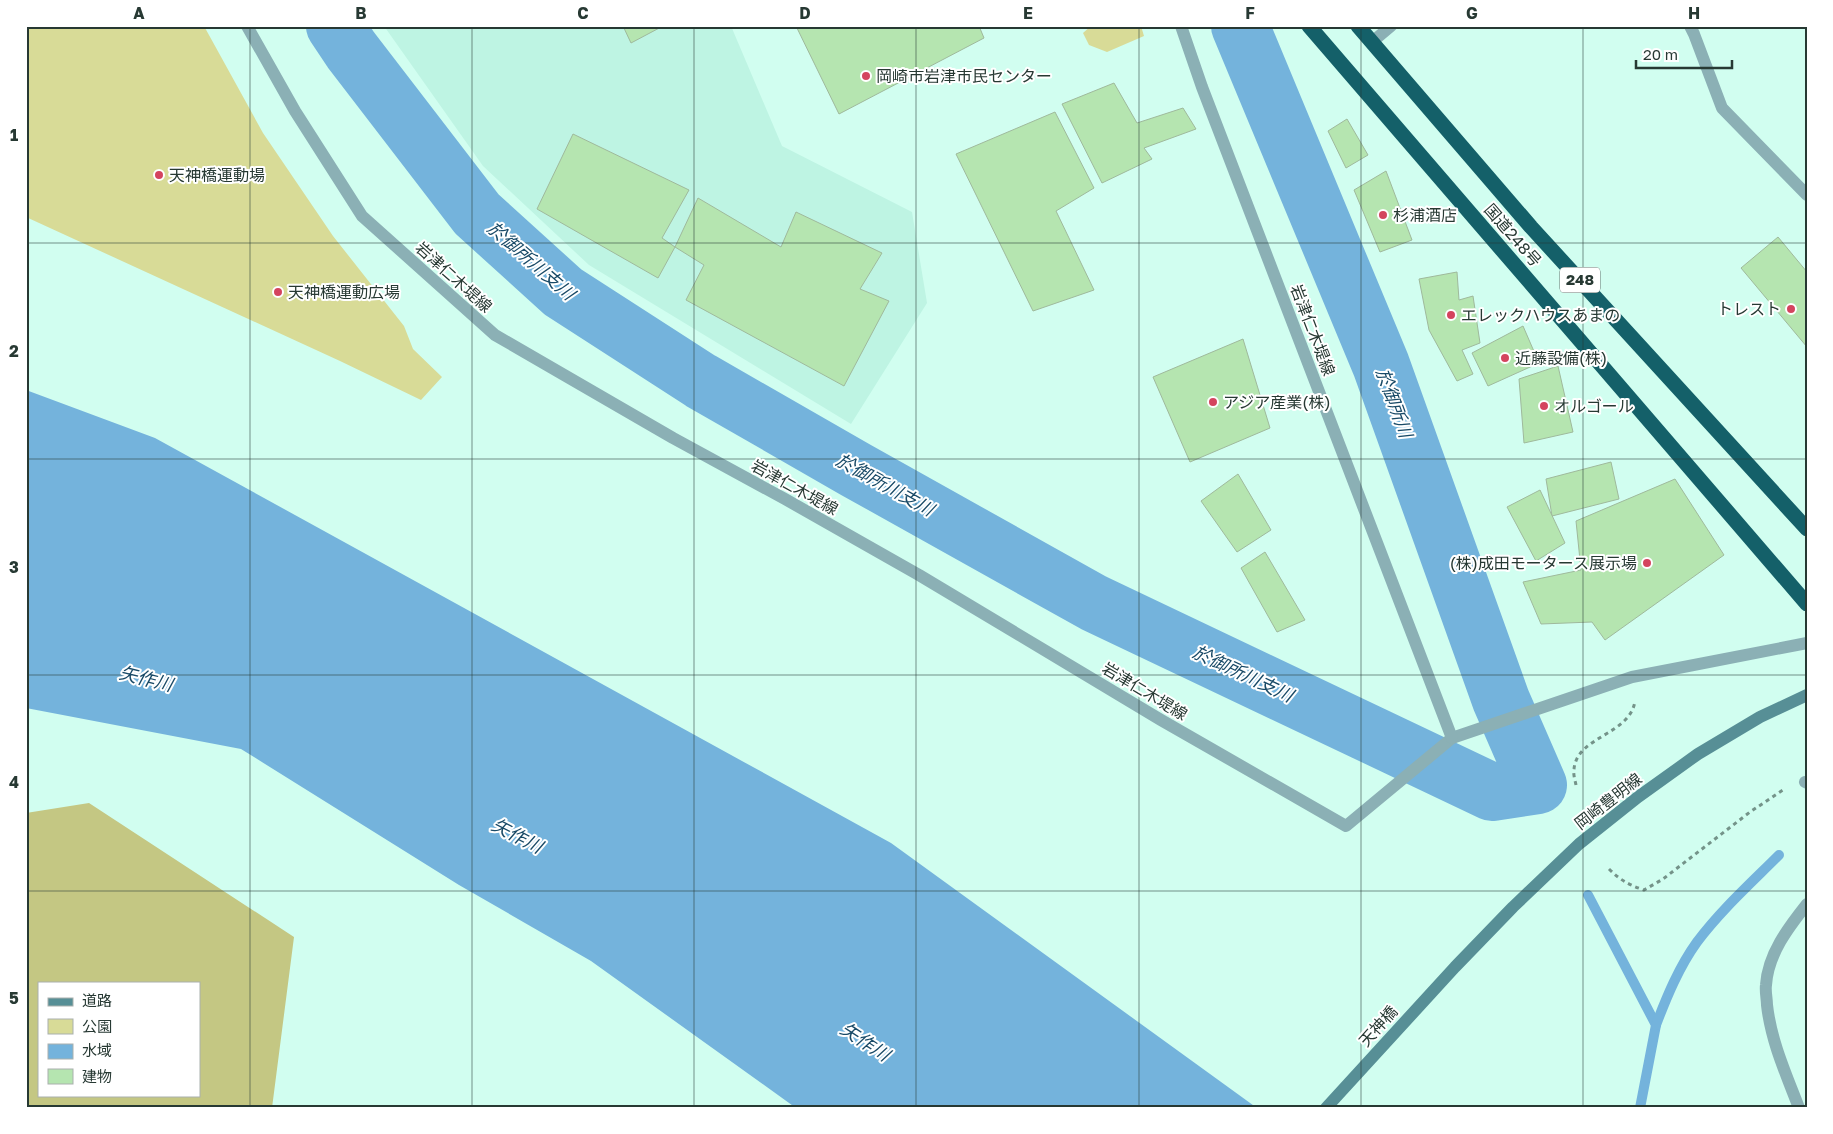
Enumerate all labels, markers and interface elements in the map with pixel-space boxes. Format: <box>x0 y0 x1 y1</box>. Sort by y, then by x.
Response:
text: A <box>133 3 145 23</box>
text: B <box>355 3 367 23</box>
text: C <box>577 3 589 23</box>
text: D <box>799 3 811 23</box>
text: E <box>1023 3 1033 23</box>
text: F <box>1245 3 1255 23</box>
text: G <box>1466 3 1478 23</box>
text: H <box>1688 3 1700 23</box>
scale bar <box>1636 38 1732 70</box>
text: 20 m <box>1643 45 1678 63</box>
place label: 岡崎市岩津市民センター <box>876 66 1052 86</box>
marker: 岡崎市岩津市民センター <box>860 70 872 82</box>
text: 1 <box>10 125 18 145</box>
place label: 天神橋運動場 <box>169 165 265 185</box>
marker: 天神橋運動場 <box>153 169 165 181</box>
street label: 国道248号 <box>1480 199 1546 271</box>
place label: 杉浦酒店 <box>1393 205 1457 225</box>
marker: 杉浦酒店 <box>1377 209 1389 221</box>
water label: 於御所川支川 <box>484 217 581 305</box>
street label: 岩津仁木堤線 <box>412 237 496 317</box>
road number: 248 <box>1560 268 1600 292</box>
place label: 天神橋運動広場 <box>288 282 400 302</box>
street label: 岩津仁木堤線 <box>1286 282 1340 378</box>
marker: 天神橋運動広場 <box>272 286 284 298</box>
place label: トレスト <box>1717 299 1781 319</box>
marker: トレスト <box>1785 303 1797 315</box>
place label: エレックハウスあまの <box>1461 305 1620 325</box>
marker: エレックハウスあまの <box>1445 309 1457 321</box>
text: 2 <box>9 341 19 361</box>
place label: 近藤設備(株) <box>1515 348 1607 368</box>
marker: 近藤設備(株) <box>1499 352 1511 364</box>
water label: 於御所川 <box>1372 365 1418 442</box>
place label: アジア産業(株) <box>1223 392 1331 412</box>
marker: アジア産業(株) <box>1207 396 1219 408</box>
place label: オルゴール <box>1554 396 1634 416</box>
marker: オルゴール <box>1538 400 1550 412</box>
water label: 於御所川支川 <box>833 448 940 521</box>
street label: 岩津仁木堤線 <box>748 455 842 519</box>
place label: (株)成田モータース展示場 <box>1450 553 1637 573</box>
text: 3 <box>9 557 19 577</box>
marker: (株)成田モータース展示場 <box>1641 557 1653 569</box>
water label: 於御所川支川 <box>1190 640 1299 707</box>
street label: 岩津仁木堤線 <box>1099 658 1191 724</box>
water label: 矢作川 <box>117 661 177 696</box>
street label: 岡崎豊明線 <box>1570 768 1646 834</box>
text: 4 <box>9 772 19 792</box>
water label: 矢作川 <box>488 813 548 858</box>
legend <box>38 982 200 1096</box>
text: 5 <box>9 988 19 1008</box>
text: 道路 <box>82 991 112 1009</box>
street label: 天神橋 <box>1355 1001 1401 1051</box>
text: 公園 <box>82 1017 112 1035</box>
water label: 矢作川 <box>837 1017 896 1066</box>
text: 水域 <box>82 1041 112 1059</box>
text: 建物 <box>82 1067 112 1085</box>

